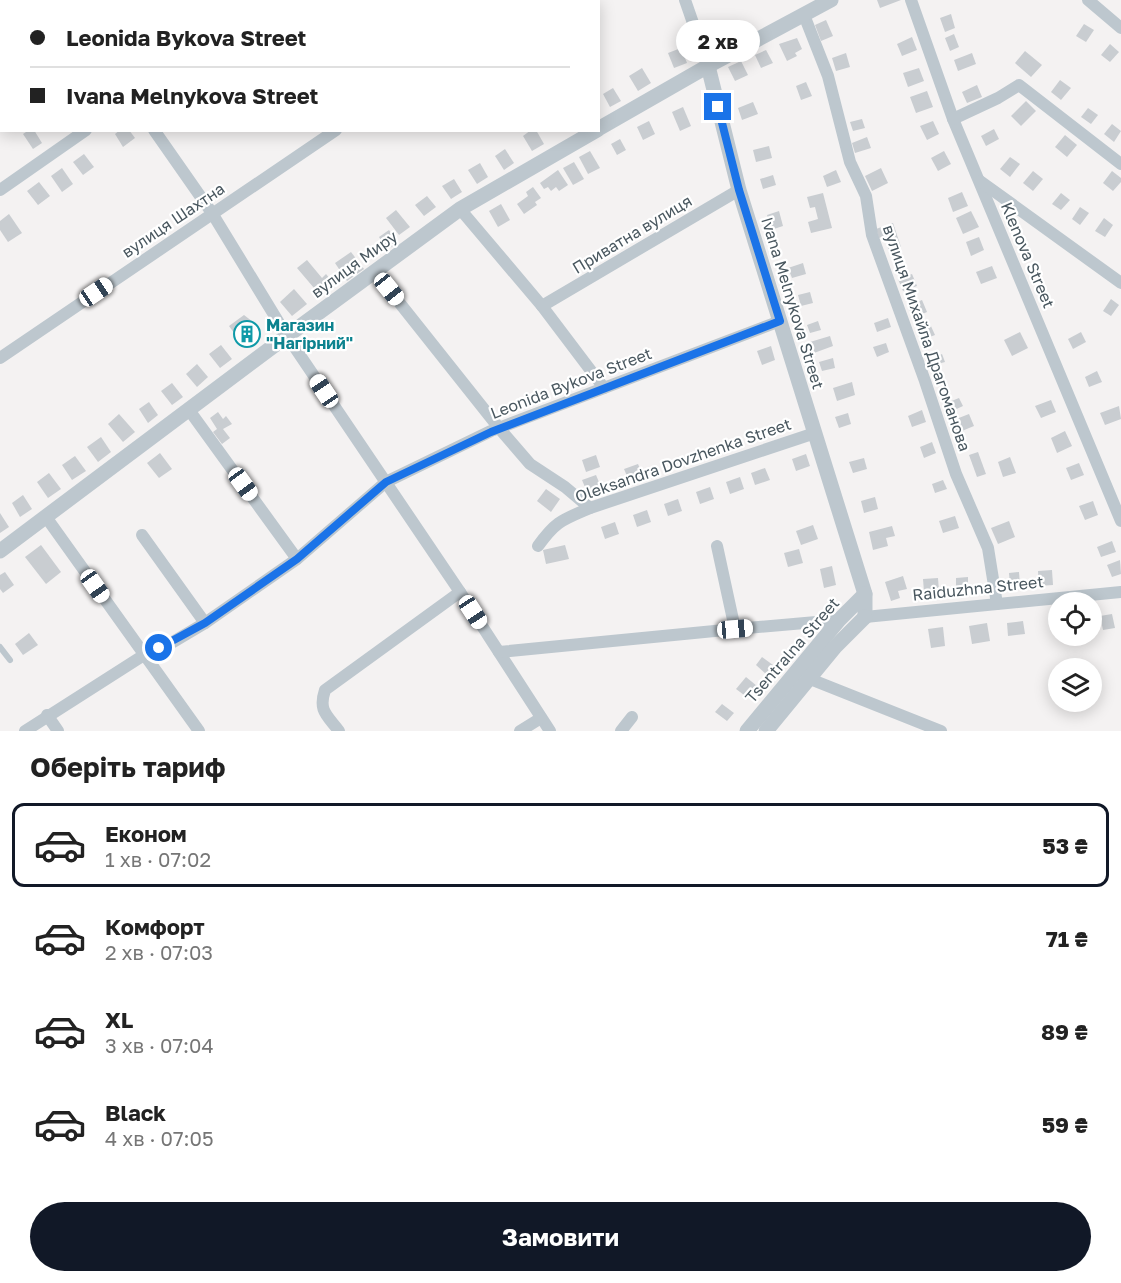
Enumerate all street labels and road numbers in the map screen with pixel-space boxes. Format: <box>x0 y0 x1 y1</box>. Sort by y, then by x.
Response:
street label: вулиця Шахтна <box>118 178 228 262</box>
street label: Приватна вулиця <box>569 190 695 278</box>
street label: Klenova Street <box>997 199 1059 311</box>
street label: Ivana Melnykova Street <box>757 215 829 391</box>
street label: вулиця Михайла Драгоманова <box>879 222 975 454</box>
street label: вулиця Миру <box>307 226 401 302</box>
street label: Leonida Bykova Street <box>487 343 655 423</box>
street label: Oleksandra Dovzhenka Street <box>572 414 794 506</box>
street label: Raiduzhna Street <box>911 571 1045 605</box>
street label: Tsentralna Street <box>741 593 843 707</box>

